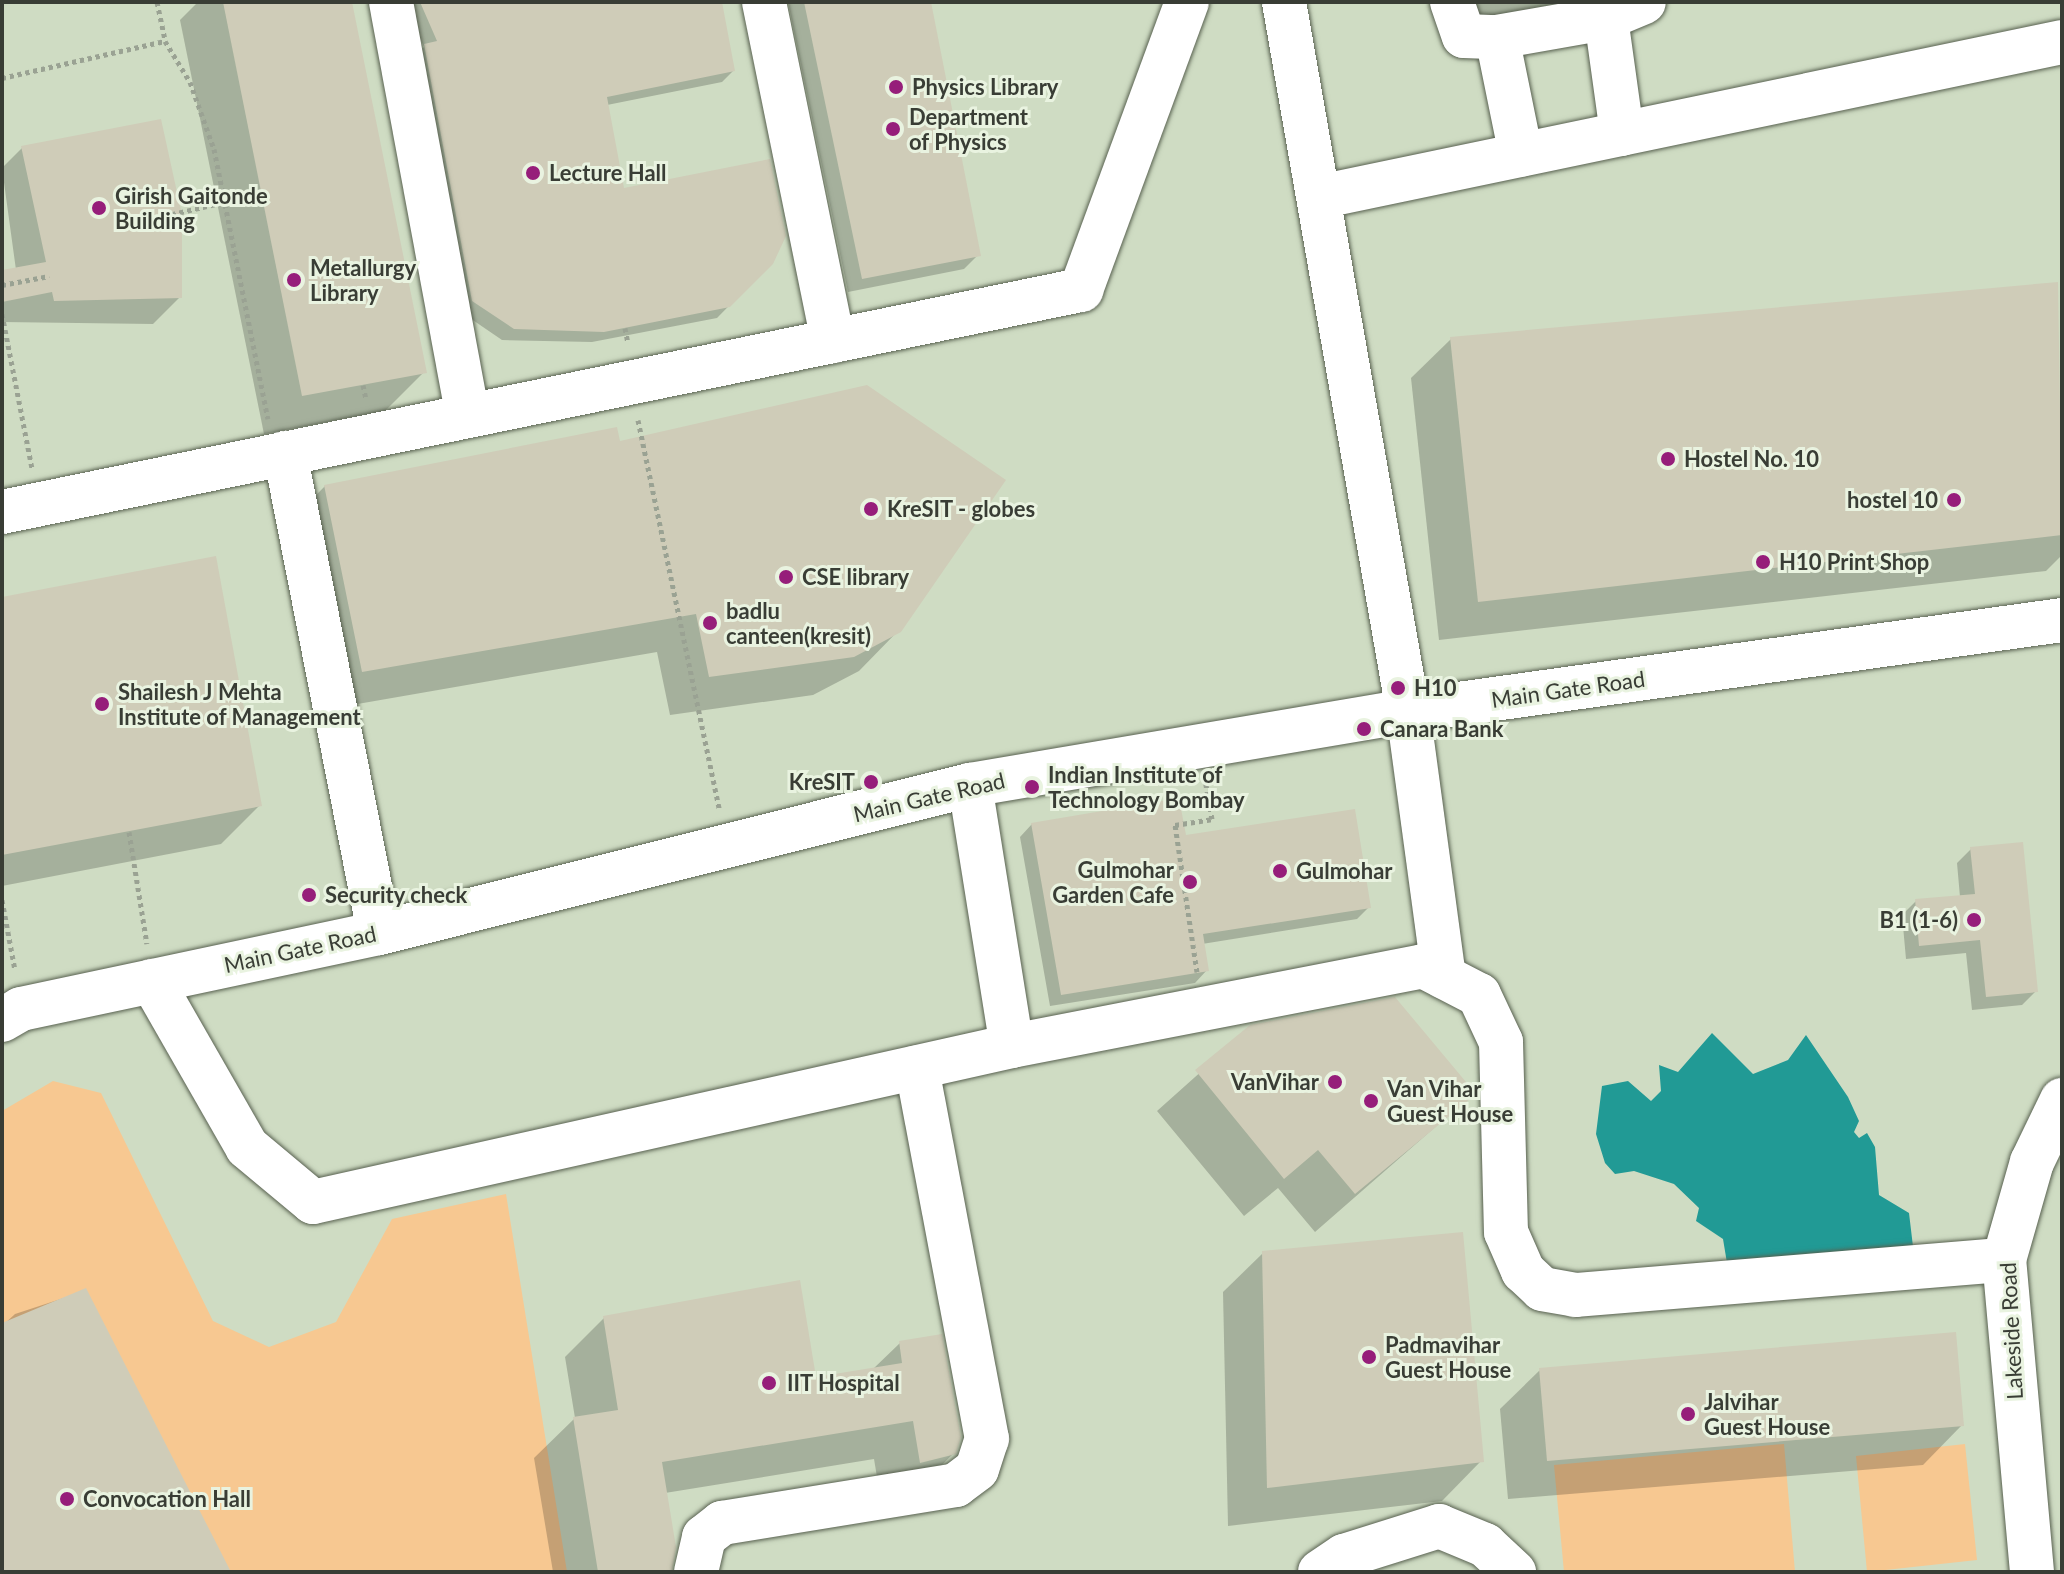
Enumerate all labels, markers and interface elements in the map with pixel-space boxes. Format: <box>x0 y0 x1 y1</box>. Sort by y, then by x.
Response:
place label: Physics Library <box>912 74 1058 100</box>
marker: Physics Library <box>887 78 905 96</box>
place label: Department of Physics <box>909 103 1028 154</box>
marker: Department of Physics <box>884 120 902 138</box>
place label: Lecture Hall <box>549 160 667 186</box>
marker: Lecture Hall <box>524 164 542 182</box>
place label: Girish Gaitonde Building <box>115 182 268 234</box>
marker: Girish Gaitonde Building <box>90 199 108 217</box>
place label: Metallurgy Library <box>310 254 416 306</box>
marker: Metallurgy Library <box>285 271 303 289</box>
place label: Hostel No. 10 <box>1684 446 1819 472</box>
marker: Hostel No. 10 <box>1659 450 1677 468</box>
place label: hostel 10 <box>1847 487 1938 513</box>
marker: hostel 10 <box>1945 491 1963 509</box>
place label: KreSIT - globes <box>887 496 1036 522</box>
marker: KreSIT - globes <box>862 500 880 518</box>
place label: H10 Print Shop <box>1779 549 1929 575</box>
marker: H10 Print Shop <box>1754 553 1772 571</box>
place label: CSE library <box>802 564 909 590</box>
marker: CSE library <box>777 568 795 586</box>
place label: badlu canteen(kresit) <box>726 597 871 648</box>
marker: badlu canteen(kresit) <box>701 614 719 632</box>
street label: Main Gate Road <box>1489 665 1647 713</box>
place label: H10 <box>1414 675 1456 701</box>
place label: Shailesh J Mehta Institute of Management <box>118 678 361 730</box>
marker: H10 <box>1389 679 1407 697</box>
marker: Shailesh J Mehta Institute of Management <box>93 695 111 713</box>
place label: Canara Bank <box>1380 716 1504 742</box>
marker: Canara Bank <box>1355 720 1373 738</box>
place label: Indian Institute of Technology Bombay <box>1048 761 1245 812</box>
street label: Main Gate Road <box>851 767 1007 827</box>
place label: KreSIT <box>789 769 855 795</box>
marker: KreSIT <box>862 773 880 791</box>
marker: Indian Institute of Technology Bombay <box>1023 778 1041 796</box>
place label: Gulmohar Garden Cafe <box>1052 856 1174 908</box>
place label: Gulmohar <box>1296 858 1393 884</box>
marker: Gulmohar <box>1271 862 1289 880</box>
marker: Gulmohar Garden Cafe <box>1181 873 1199 891</box>
place label: Security check <box>325 882 468 908</box>
marker: Security check <box>300 886 318 904</box>
place label: B1 (1-6) <box>1880 907 1958 933</box>
marker: B1 (1-6) <box>1965 911 1983 929</box>
street label: Main Gate Road <box>222 920 378 978</box>
place label: VanVihar <box>1231 1069 1319 1095</box>
marker: VanVihar <box>1326 1073 1344 1091</box>
place label: Van Vihar Guest House <box>1387 1075 1513 1126</box>
marker: Van Vihar Guest House <box>1362 1092 1380 1110</box>
street label: Lakeside Road <box>1994 1262 2028 1400</box>
place label: Padmavihar Guest House <box>1385 1331 1511 1382</box>
marker: Padmavihar Guest House <box>1360 1348 1378 1366</box>
place label: IIT Hospital <box>787 1370 900 1396</box>
marker: IIT Hospital <box>758 1372 780 1394</box>
place label: Jalvihar Guest House <box>1704 1388 1830 1440</box>
marker: Jalvihar Guest House <box>1679 1405 1697 1423</box>
place label: Convocation Hall <box>83 1486 251 1512</box>
marker: Convocation Hall <box>58 1490 76 1508</box>

